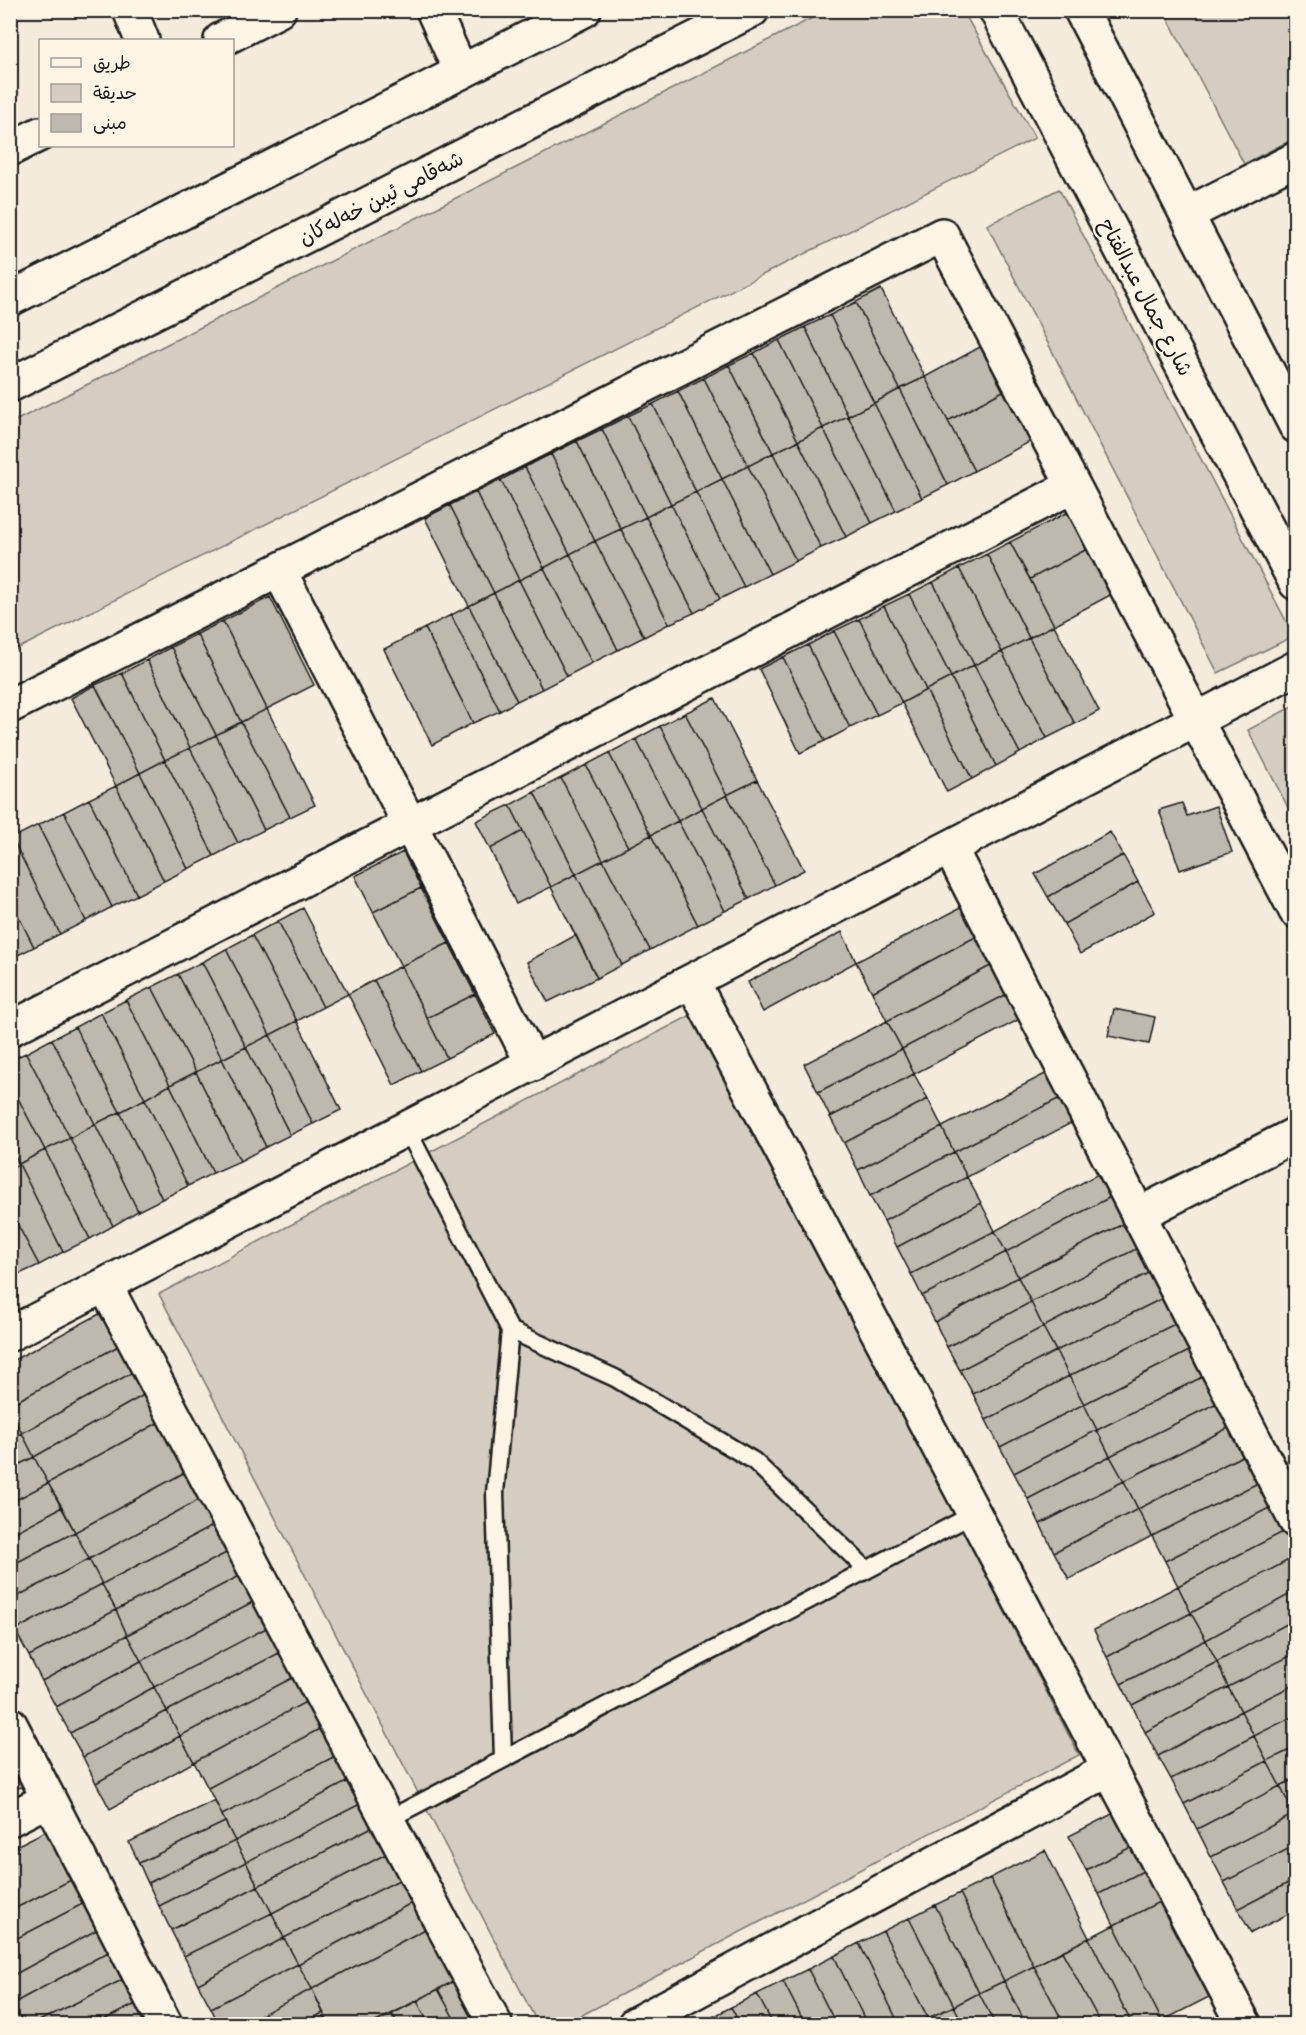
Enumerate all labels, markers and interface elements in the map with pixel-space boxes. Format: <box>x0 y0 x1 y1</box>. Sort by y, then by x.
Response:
legend <box>39 39 234 147</box>
text: طريق <box>93 53 131 78</box>
text: حديقة <box>93 83 137 108</box>
text: مبنى <box>93 113 127 138</box>
street label: شەقامی ئیبن خەلەکان <box>295 146 470 255</box>
street label: شارع جمال عبدالفتاح <box>1089 214 1198 383</box>

